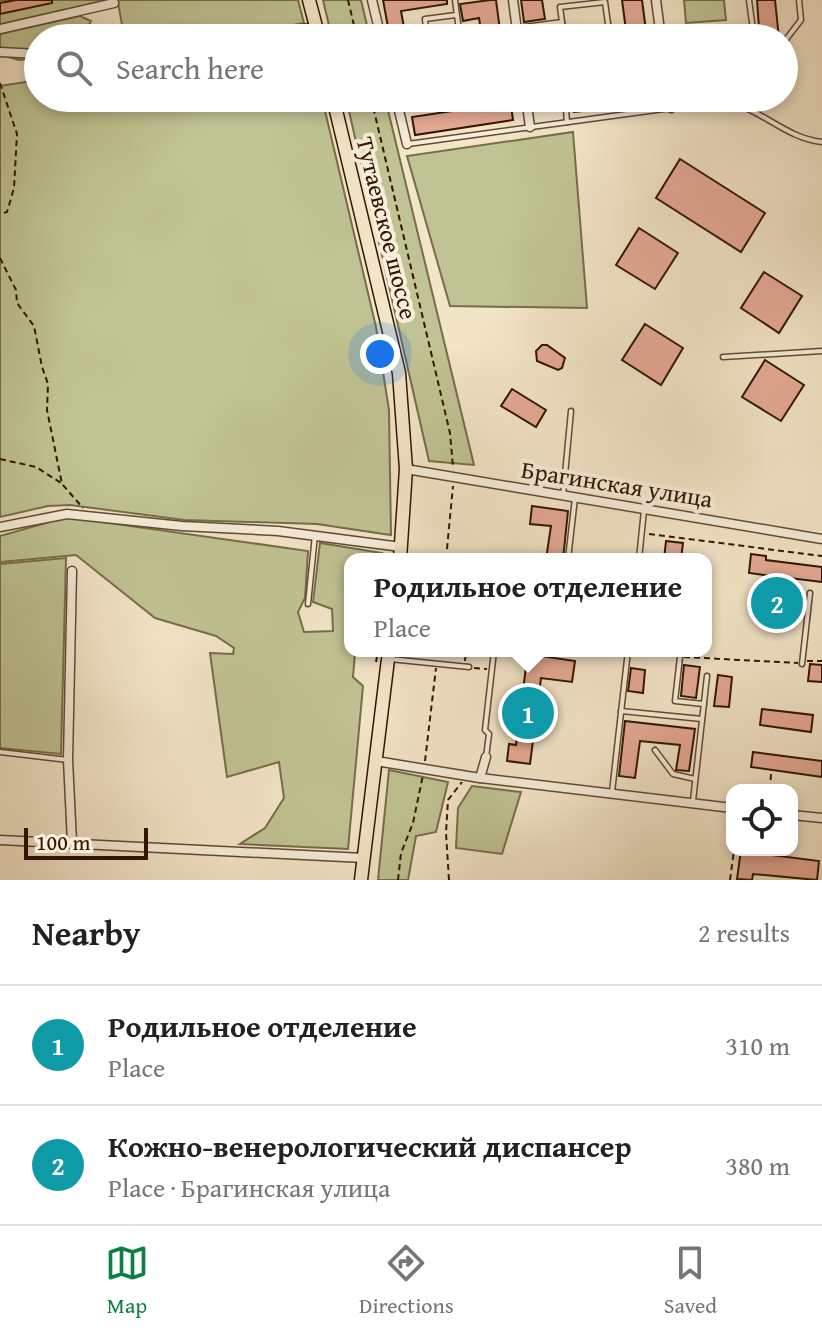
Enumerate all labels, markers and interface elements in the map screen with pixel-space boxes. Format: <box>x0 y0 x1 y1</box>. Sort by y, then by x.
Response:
search box <box>24 24 798 112</box>
icon: search <box>52 46 96 90</box>
text: Search here <box>116 46 264 90</box>
street label: Тутаевское шоссе <box>347 133 427 323</box>
your location <box>360 334 400 374</box>
street label: Брагинская улица <box>519 452 716 516</box>
popup <box>344 553 712 657</box>
text: Родильное отделение <box>374 564 682 608</box>
pin: 2 <box>751 573 803 633</box>
text: Place <box>374 608 431 647</box>
pin: 1 <box>502 683 554 743</box>
map controls <box>726 784 798 856</box>
button: locate <box>726 784 798 856</box>
scale bar <box>24 824 148 860</box>
text: 100 m <box>36 826 91 858</box>
text: Nearby <box>32 908 141 957</box>
text: 2 results <box>698 913 790 952</box>
text: Родильное отделение <box>108 1004 417 1048</box>
text: 1 <box>51 1026 65 1065</box>
text: 310 m <box>725 1026 790 1065</box>
text: Place <box>108 1048 165 1087</box>
text: Кожно-венерологический диспансер <box>108 1124 632 1168</box>
text: 2 <box>51 1146 65 1185</box>
text: 380 m <box>725 1146 790 1185</box>
text: Place · Брагинская улица <box>108 1168 390 1207</box>
tab: Map <box>105 1241 149 1321</box>
tab: Directions <box>359 1241 454 1321</box>
tab: Saved <box>664 1241 717 1321</box>

